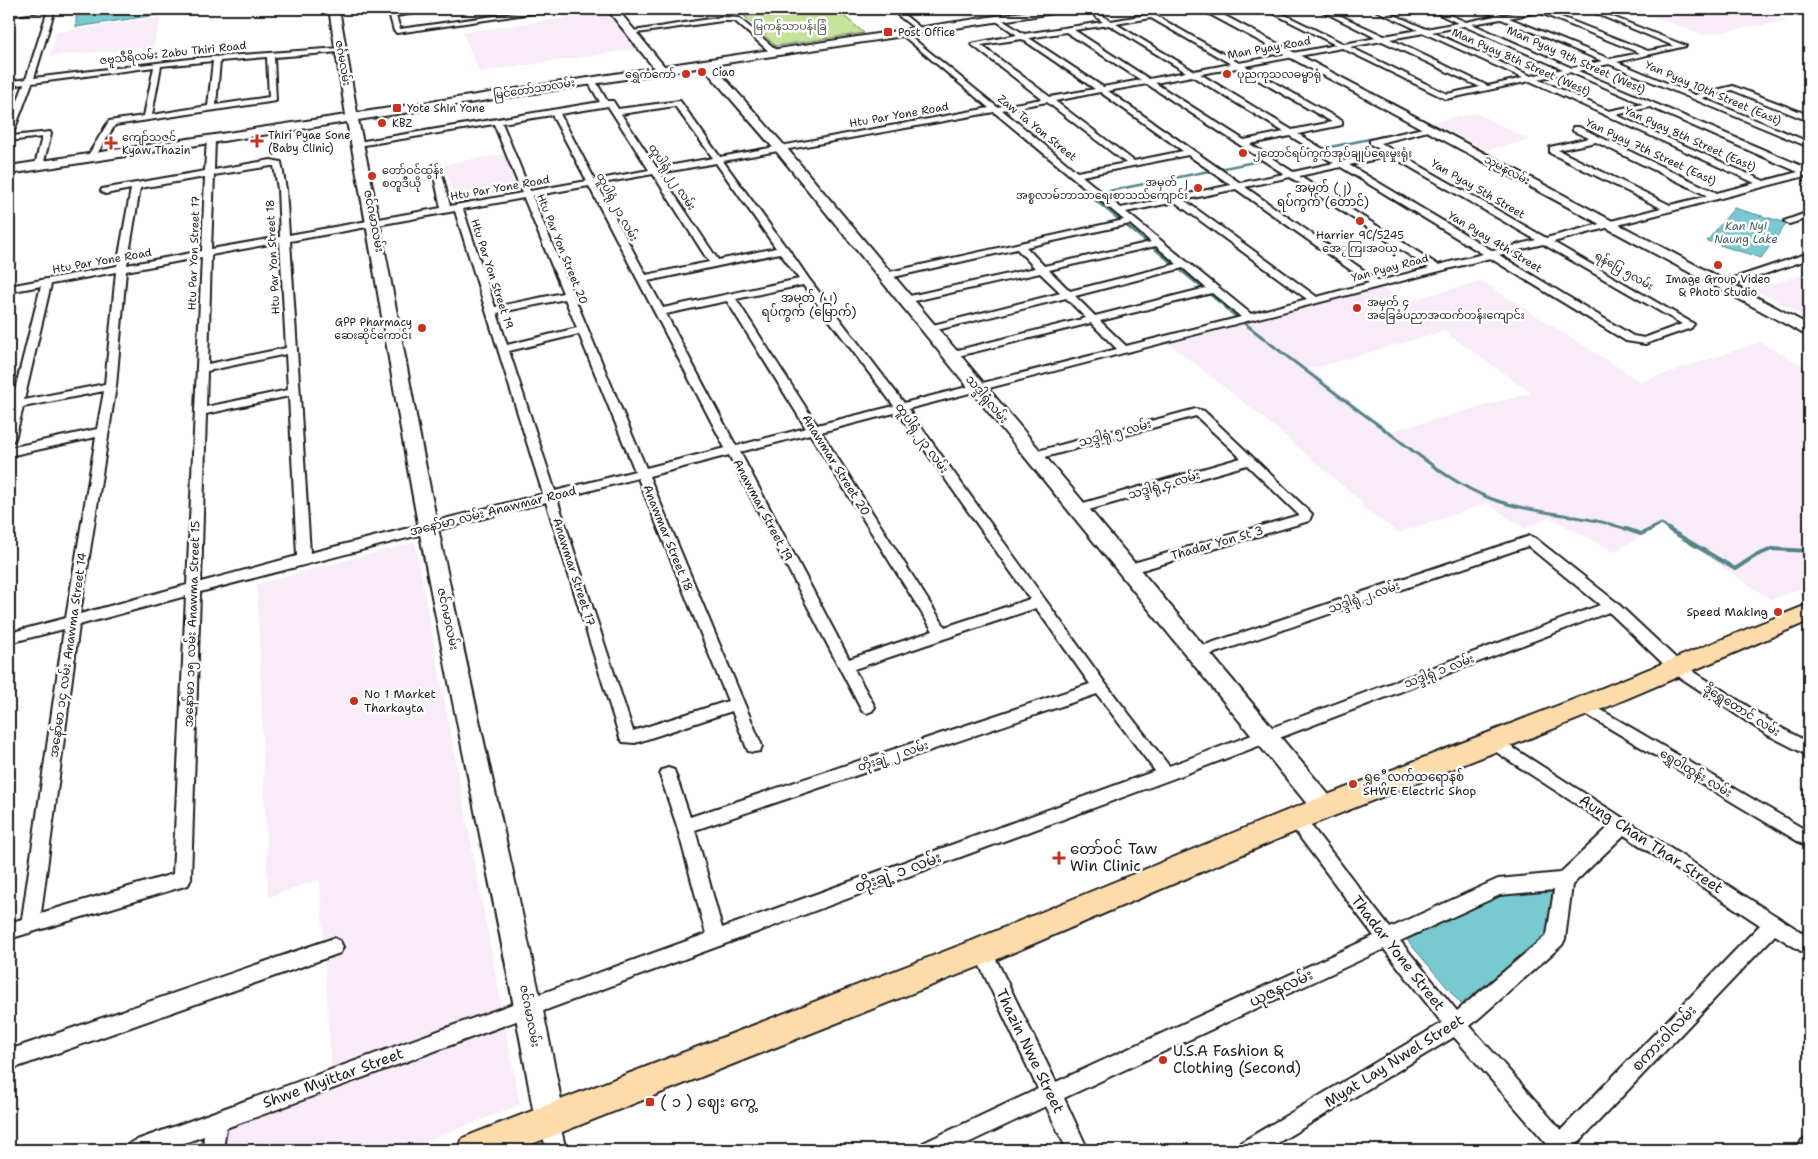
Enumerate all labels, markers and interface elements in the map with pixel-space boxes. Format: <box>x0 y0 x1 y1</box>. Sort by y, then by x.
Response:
park label: မြကန်သာပန်းခြံ <box>753 19 827 35</box>
street label: Man Pyay 9th Street (West) <box>1504 23 1648 97</box>
place label: Post Office <box>898 25 955 40</box>
street label: Man Pyay 8th Street (West) <box>1449 25 1593 99</box>
marker: Post Office <box>882 26 894 38</box>
street label: Man Pyay Road <box>1226 33 1312 63</box>
street label: ဇဗူသီရိလမ်း Zabu Thiri Road <box>99 38 247 69</box>
street label: ဇင်္ဂမလမ်း <box>332 39 354 87</box>
street label: Yan Pyay 10th Street (East) <box>1643 57 1783 129</box>
place label: Ciao <box>712 65 735 80</box>
marker: Ciao <box>696 66 708 78</box>
place label: ရွှေကံကော် <box>625 67 676 83</box>
place label: ပုညကုသလဓမ္မာရုံ <box>1237 67 1321 83</box>
marker: ရွှေကံကော် <box>680 68 692 80</box>
marker: ပုညကုသလဓမ္မာရုံ <box>1221 68 1233 80</box>
street label: မြင်တော်သာလမ်း <box>492 75 576 104</box>
street label: Zaw Ta Yon Street <box>994 92 1080 165</box>
street label: Htu Par Yone Road <box>848 99 950 131</box>
place label: Yote Shin Yone <box>407 101 485 116</box>
marker: Yote Shin Yone <box>391 102 403 114</box>
street label: Yan Pyay 8th Street (East) <box>1622 103 1758 175</box>
street label: Yan Pyay 7th Street (East) <box>1583 115 1719 189</box>
place label: KBZ <box>392 116 412 131</box>
marker: KBZ <box>376 117 388 129</box>
place label: Thiri Pyae Sone (Baby Clinic) <box>268 128 350 156</box>
place label: ကျော်သဇင် Kyaw Thazin <box>122 130 191 158</box>
marker: Thiri Pyae Sone (Baby Clinic) <box>250 134 264 148</box>
marker: ကျော်သဇင် Kyaw Thazin <box>104 136 118 150</box>
street label: ထူပါရုံ ၂၂ လမ်း <box>644 141 699 214</box>
place label: ၂တောင်ရပ်ကွက်အုပ်ချုပ်ရေးမှုးရုံး <box>1253 146 1412 162</box>
marker: ၂တောင်ရပ်ကွက်အုပ်ချုပ်ရေးမှုးရုံး <box>1237 147 1249 159</box>
street label: သုမနလမ်း <box>1481 152 1533 189</box>
street label: Yan Pyay 5th Street <box>1428 156 1528 222</box>
place label: တော်ဝင်ထွန်း စတူဒီယို <box>382 163 443 192</box>
marker: တော်ဝင်ထွန်း စတူဒီယို <box>366 170 378 182</box>
street label: ထူပါရုံ ၂၁ လမ်း <box>592 170 641 245</box>
street label: Htu Par Yone Road <box>449 172 551 204</box>
place label: အမှတ် ၂ အစ္စလာမ်ဘာသာရေးစာသသ်ကျောင်း <box>1016 175 1188 204</box>
district label: အမှတ် (၂) ရပ်ကွက် (တောင်) <box>1277 179 1369 212</box>
marker: အမှတ် ၂ အစ္စလာမ်ဘာသာရေးစာသသ်ကျောင်း <box>1192 182 1204 194</box>
street label: ဇင်ဂမာလမ်း <box>360 188 389 254</box>
street label: Htu Par Yon Street 20 <box>533 192 591 306</box>
street label: Htu Par Yon Street 17 <box>185 195 204 311</box>
street label: Htu Par Yon Street 18 <box>263 199 283 315</box>
street label: Yan Pyay 4th Street <box>1445 208 1545 276</box>
marker: Harrier 9C/5245 အေႂကြးအဝယ္ <box>1354 215 1366 227</box>
street label: Htu Par Yon Street 19 <box>467 217 517 331</box>
water label: Kan Nyi Naung Lake <box>1714 219 1778 247</box>
place label: Harrier 9C/5245 အေႂကြးအဝယ္ <box>1316 228 1404 257</box>
street label: Htu Par Yone Road <box>51 245 153 277</box>
street label: ရန်ပြေ ၅လမ်း <box>1591 248 1656 295</box>
street label: Yan Pyay Road <box>1350 250 1430 286</box>
marker: Image Group Video & Photo Studio <box>1712 259 1724 271</box>
place label: Image Group Video & Photo Studio <box>1666 272 1771 300</box>
district label: အမှတ် (၂) ရပ်ကွက် (မြောက်) <box>762 289 857 322</box>
place label: အမှတ် ၄ အခြေခံပညာအထက်တန်းကျောင်း <box>1367 295 1525 324</box>
marker: အမှတ် ၄ အခြေခံပညာအထက်တန်းကျောင်း <box>1351 302 1363 314</box>
place label: GPP Pharmacy ဆေးဆိုင်ကောင်း <box>334 315 412 344</box>
marker: GPP Pharmacy ဆေးဆိုင်ကောင်း <box>416 322 428 334</box>
street label: သဒ္ဒါရုံလမ်း <box>960 371 1013 428</box>
street label: ထူပါရုံ ၂၃ လမ်း <box>890 399 953 478</box>
street label: Anawmar Street 20 <box>798 411 874 519</box>
street label: သဒ္ဒါရုံ ၅ လမ်း <box>1077 415 1154 453</box>
street label: Anawmar Street 19 <box>729 456 797 564</box>
street label: သဒ္ဒါရုံ ၄ လမ်း <box>1126 466 1202 505</box>
street label: အနော်မာ လမ်း Anawmar Road <box>408 481 579 541</box>
street label: Anawmar Street 18 <box>639 482 697 594</box>
street label: Anawmar Street 17 <box>549 516 599 628</box>
street label: အနော်မာ ၁၅ လမ်း Anawma Street 15 <box>179 520 206 728</box>
street label: Thadar Yon St 3 <box>1169 522 1265 564</box>
street label: အနော်မာ ၁၄ လမ်း Anawma Street 14 <box>45 551 92 759</box>
street label: သဒ္ဒါရုံ ၂ လမ်း <box>1326 576 1403 619</box>
street label: ဇင်ဂမာလမ်း <box>434 586 463 652</box>
place label: Speed Making <box>1686 604 1768 620</box>
marker: Speed Making <box>1772 606 1784 618</box>
street label: သဒ္ဒါရုံ ၁ လမ်း <box>1401 649 1477 694</box>
street label: ဒို့ရွှေတောင် လမ်း <box>1700 679 1784 742</box>
place label: No 1 Market Tharkayta <box>364 686 436 716</box>
marker: No 1 Market Tharkayta <box>348 695 360 707</box>
street label: တိုးချဲ့ ၂ လမ်း <box>855 736 931 777</box>
street label: ရွှေဝါထွန်း လမ်း <box>1656 744 1735 803</box>
place label: ရွှွှေီလက်ထရောနစ် SHWE Electric Shop <box>1363 768 1477 799</box>
marker: ရွှွှေီလက်ထရောနစ် SHWE Electric Shop <box>1347 778 1359 790</box>
street label: Aung Chan Thar Street <box>1575 790 1727 898</box>
place label: တော်ဝင် Taw Win Clinic <box>1070 839 1157 876</box>
street label: တိုးချဲ့ ၁ လမ်း <box>852 847 945 899</box>
marker: တော်ဝင် Taw Win Clinic <box>1052 851 1066 865</box>
street label: Thadar Yone Street <box>1347 891 1449 1015</box>
street label: ယုဇနလမ်း <box>1246 965 1317 1013</box>
street label: ဇင်ဂမာလမ်း <box>516 983 545 1049</box>
street label: Thazin Nwe Street <box>991 986 1069 1116</box>
street label: စကား၀ါလမ်း <box>1627 1000 1701 1076</box>
street label: Myat Lay Nwel Street <box>1320 1010 1468 1112</box>
place label: U.S.A Fashion & Clothing (Second) <box>1173 1041 1301 1078</box>
street label: Shwe Myittar Street <box>260 1043 406 1113</box>
marker: U.S.A Fashion & Clothing (Second) <box>1157 1054 1169 1066</box>
place label: ( ၁ ) ဈေး ကွေ့ <box>660 1092 758 1114</box>
marker: ( ၁ ) ဈေး ကွေ့ <box>644 1096 656 1108</box>

